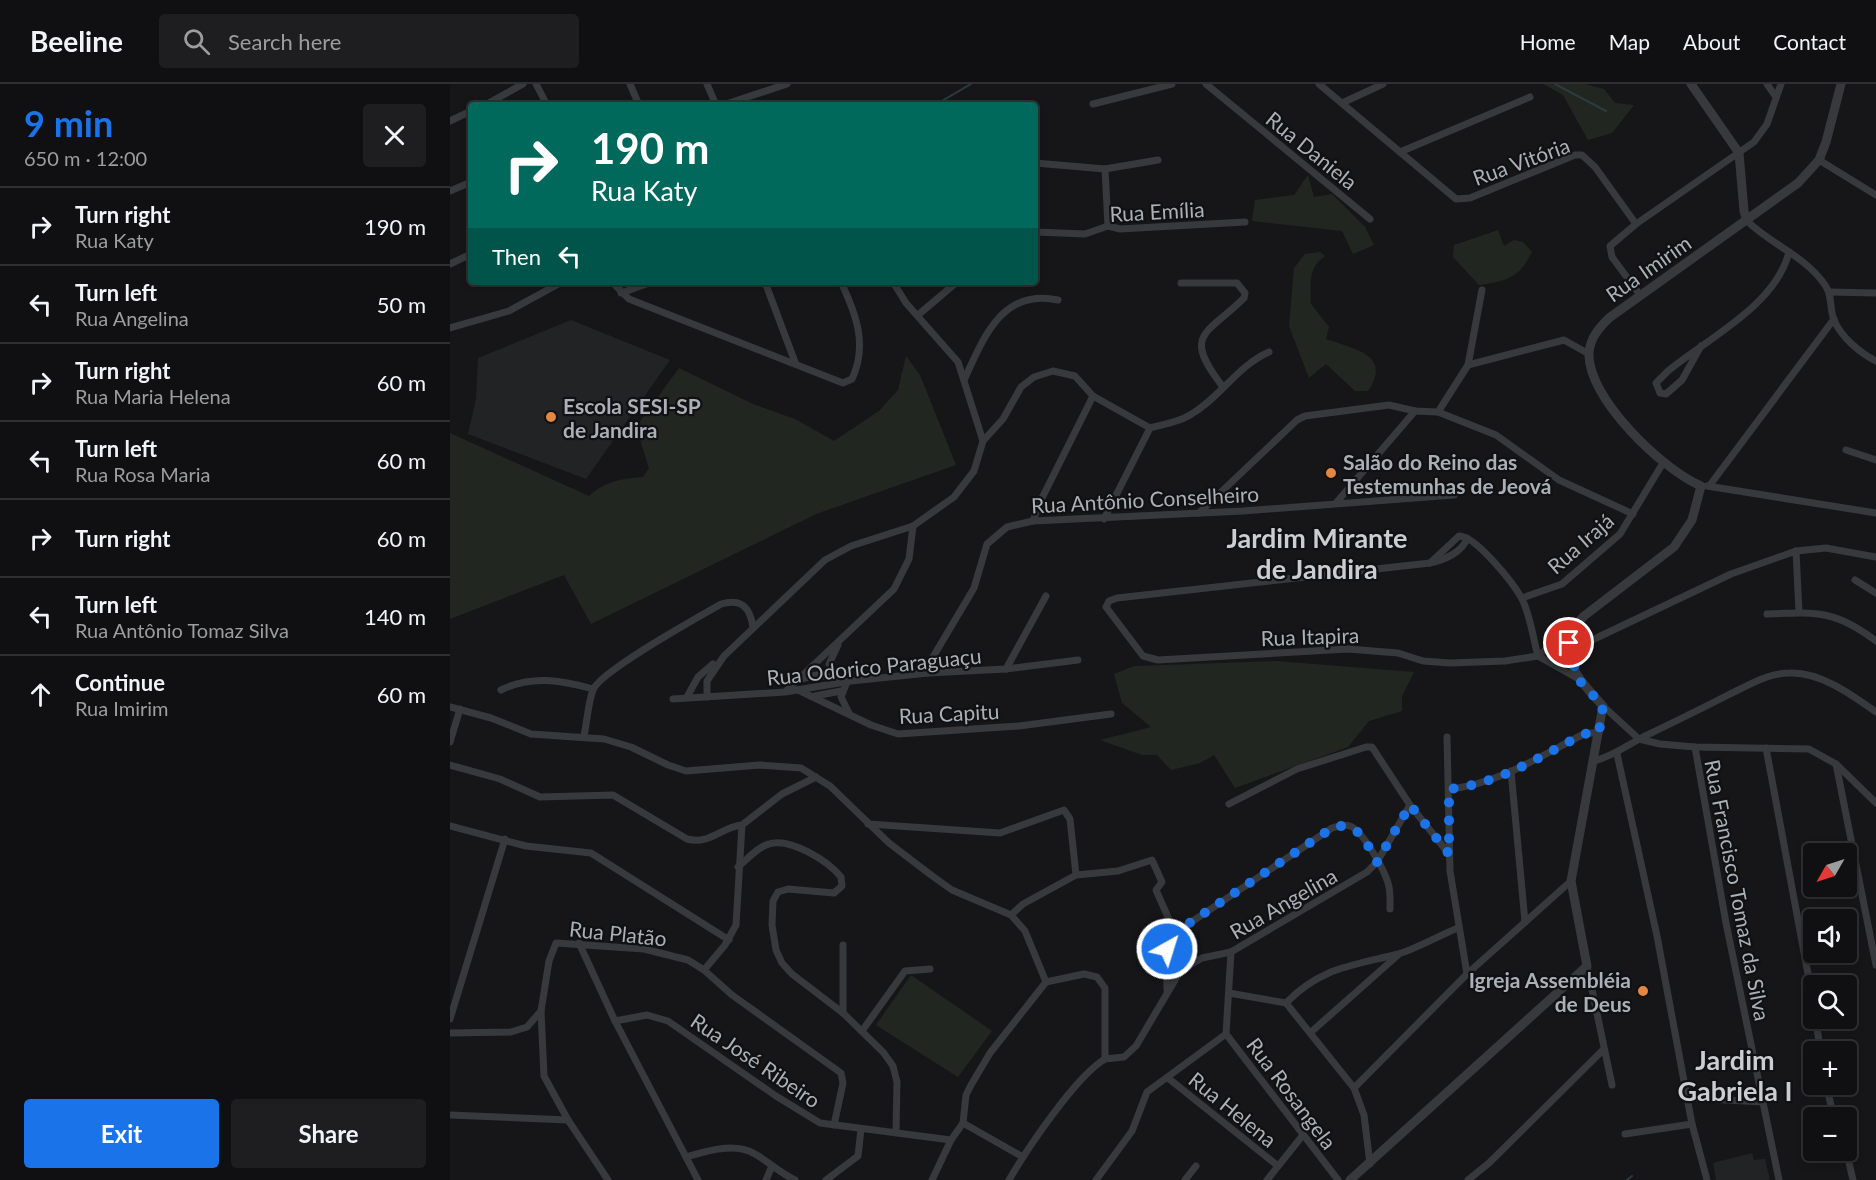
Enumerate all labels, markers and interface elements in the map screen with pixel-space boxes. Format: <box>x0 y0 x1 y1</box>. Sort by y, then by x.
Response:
search box <box>159 14 579 68</box>
text: Beeline <box>30 24 123 58</box>
icon: search <box>180 25 213 58</box>
text: Search here <box>228 28 341 55</box>
text: Home <box>1520 29 1576 54</box>
text: Map <box>1609 29 1650 54</box>
text: About <box>1683 29 1740 54</box>
text: Contact <box>1773 29 1846 54</box>
text: 9 min <box>24 101 113 145</box>
button: close <box>363 104 426 167</box>
street label: Rua Daniela <box>1262 106 1362 194</box>
text: 190 m <box>591 123 709 173</box>
icon: right <box>492 126 570 204</box>
street label: Rua Vitória <box>1469 132 1573 190</box>
text: 650 m · 12:00 <box>24 146 147 170</box>
text: Rua Katy <box>591 174 697 207</box>
street label: Rua Emília <box>1109 196 1205 226</box>
text: Turn right <box>75 201 170 228</box>
icon: right <box>24 210 57 243</box>
text: 190 m <box>364 213 426 240</box>
text: Rua Katy <box>75 228 154 252</box>
street label: Rua Imirim <box>1601 230 1695 306</box>
icon: left <box>553 240 586 273</box>
text: Then <box>492 243 541 270</box>
text: Turn left <box>75 279 157 306</box>
icon: left <box>24 288 57 321</box>
text: 50 m <box>377 291 426 318</box>
text: Rua Angelina <box>75 306 189 330</box>
text: Turn right <box>75 357 170 384</box>
icon: right <box>24 366 57 399</box>
text: 60 m <box>377 369 426 396</box>
text: Rua Maria Helena <box>75 384 231 408</box>
place label: Escola SESI-SP de Jandira <box>563 393 701 442</box>
marker: Escola SESI-SP de Jandira <box>544 410 558 424</box>
text: Turn left <box>75 435 157 462</box>
icon: left <box>24 444 57 477</box>
text: 60 m <box>377 447 426 474</box>
place label: Salão do Reino das Testemunhas de Jeová <box>1343 449 1551 498</box>
text: Rua Rosa Maria <box>75 462 211 486</box>
marker: Salão do Reino das Testemunhas de Jeová <box>1324 466 1338 480</box>
street label: Rua Antônio Conselheiro <box>1030 481 1260 517</box>
street label: Rua Irajá <box>1542 508 1618 578</box>
district label: Jardim Mirante de Jandira <box>1226 521 1408 585</box>
icon: right <box>24 522 57 555</box>
text: Turn right <box>75 525 170 552</box>
text: 60 m <box>377 525 426 552</box>
text: Turn left <box>75 591 157 618</box>
icon: left <box>24 600 57 633</box>
text: 140 m <box>364 603 426 630</box>
pin <box>1543 617 1594 668</box>
text: Rua Antônio Tomaz Silva <box>75 618 289 642</box>
street label: Rua Itapira <box>1260 622 1360 650</box>
icon: arrive <box>1552 626 1585 659</box>
street label: Rua Odorico Paraguaçu <box>765 642 983 690</box>
text: Continue <box>75 669 165 696</box>
icon: ahead <box>24 678 57 711</box>
text: 60 m <box>377 681 426 708</box>
text: Rua Imirim <box>75 696 169 720</box>
street label: Rua Capitu <box>898 698 1000 728</box>
street label: Rua Francisco Tomaz da Silva <box>1700 757 1776 1023</box>
north arrow <box>1803 843 1857 897</box>
map controls <box>1803 843 1857 1161</box>
street label: Rua Angelina <box>1225 862 1341 944</box>
button: sound <box>1803 909 1857 963</box>
street label: Rua Platão <box>568 915 668 951</box>
position arrow <box>1135 917 1199 981</box>
place label: Igreja Assembléia de Deus <box>1469 967 1631 1016</box>
button: search <box>1803 975 1857 1029</box>
marker: Igreja Assembléia de Deus <box>1636 984 1650 998</box>
street label: Rua José Ribeiro <box>687 1008 826 1113</box>
street label: Rua Rosangela <box>1242 1032 1342 1154</box>
button: + <box>1803 1041 1857 1095</box>
district label: Jardim Gabriela I <box>1678 1043 1792 1107</box>
street label: Rua Helena <box>1184 1066 1282 1152</box>
button: Exit <box>24 1099 219 1168</box>
button: Share <box>231 1099 426 1168</box>
button: − <box>1803 1107 1857 1161</box>

